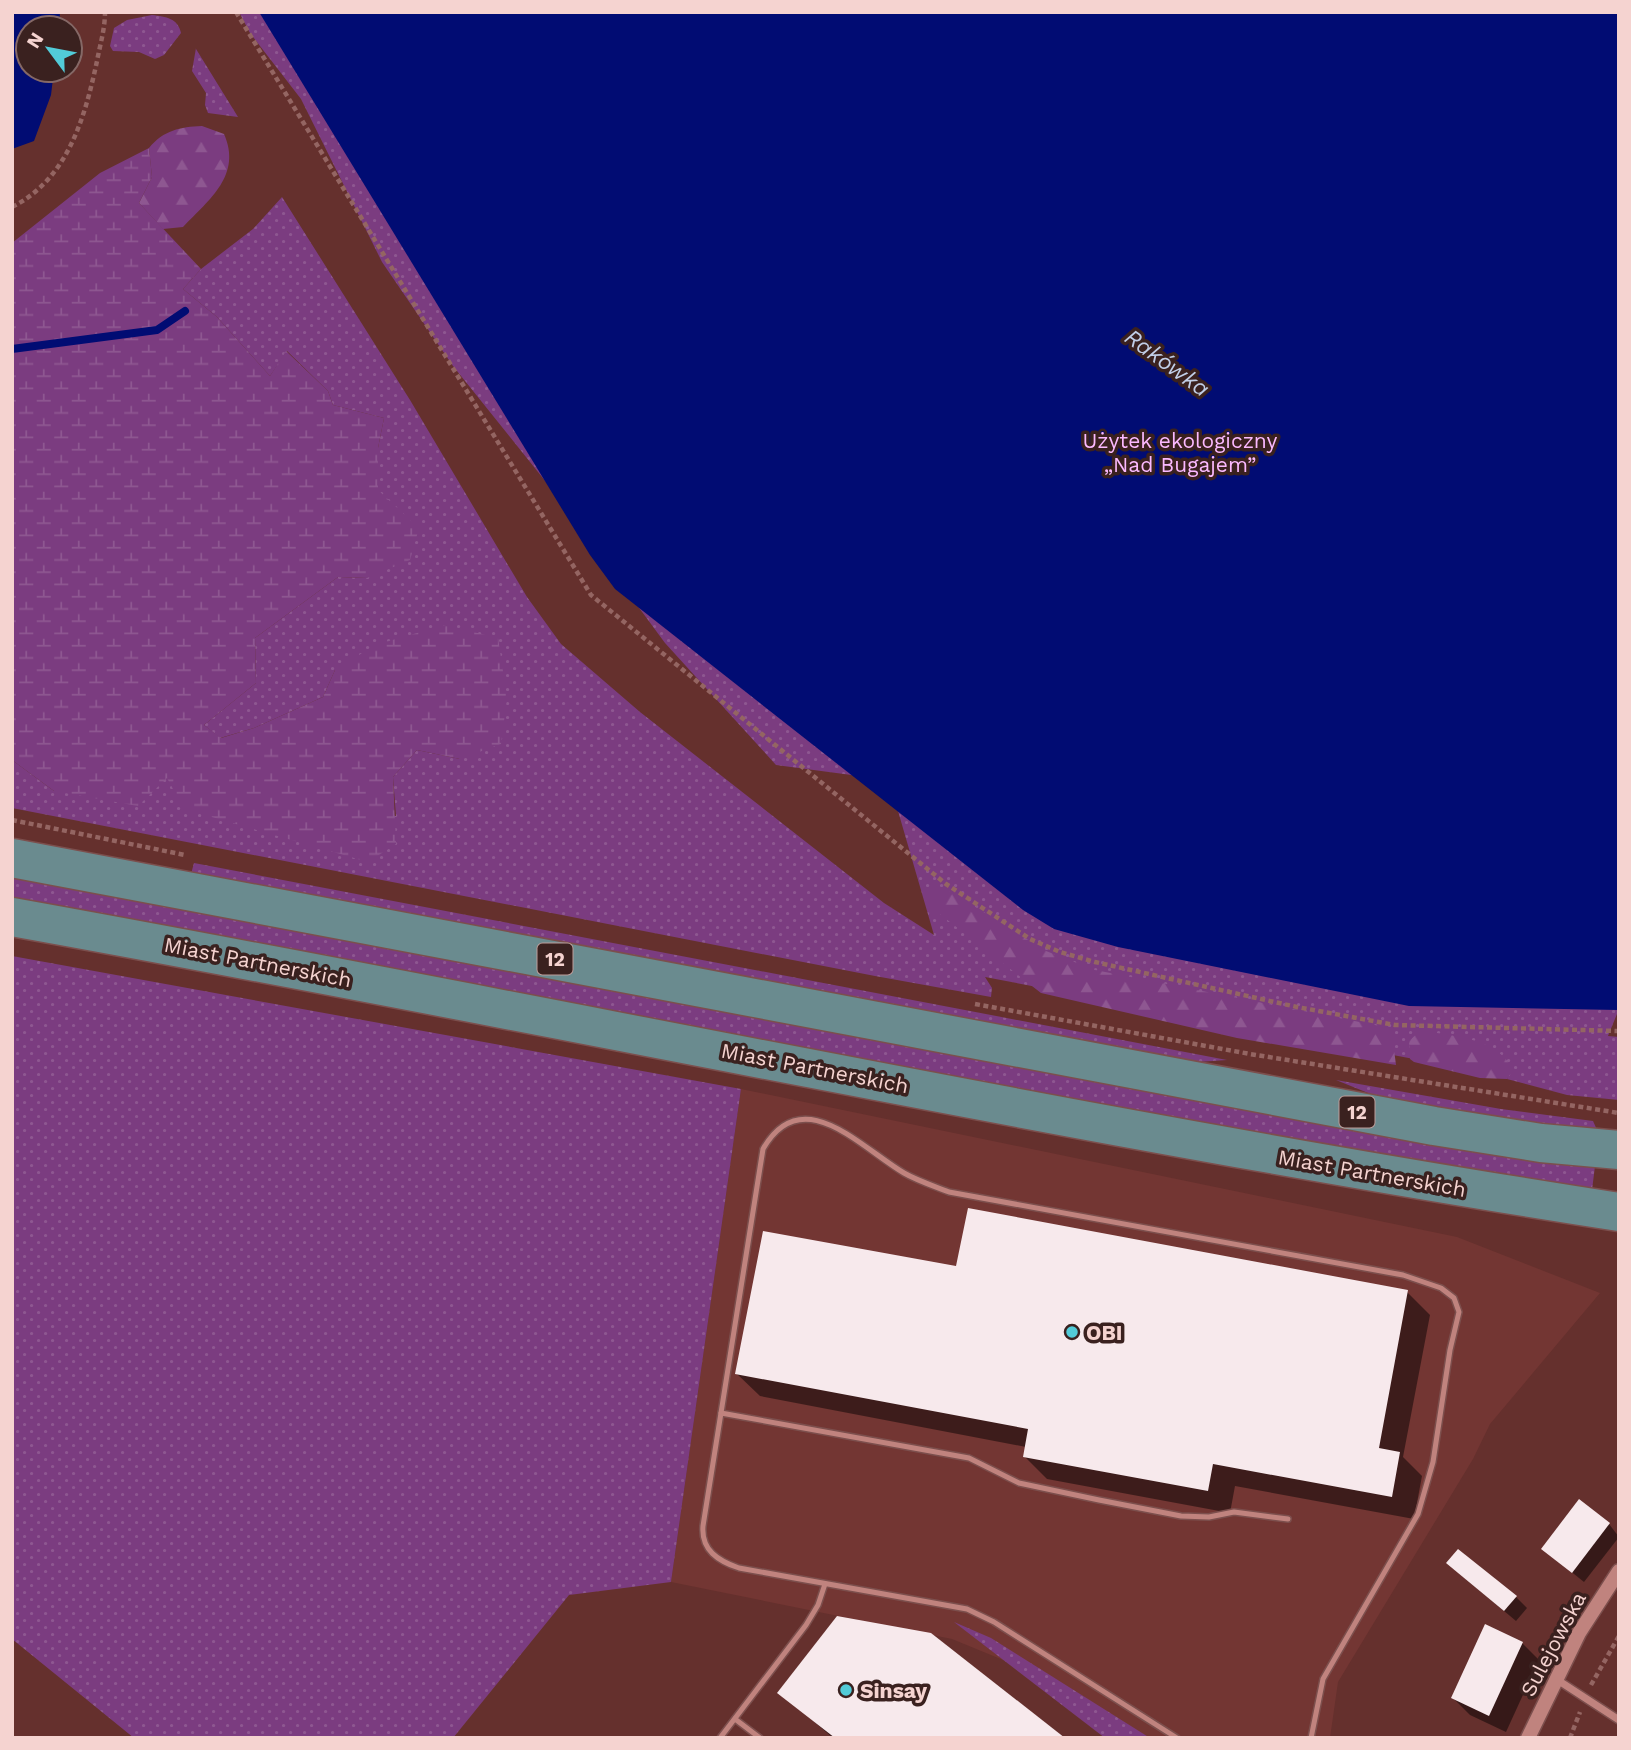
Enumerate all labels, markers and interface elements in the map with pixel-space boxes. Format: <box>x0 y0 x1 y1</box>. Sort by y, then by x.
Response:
north arrow <box>14 14 84 84</box>
text: N <box>22 28 48 52</box>
water label: Rakówka <box>1119 323 1215 403</box>
park label: Użytek ekologiczny „Nad Bugajem” <box>1083 428 1278 477</box>
street label: Miast Partnerskich <box>162 932 354 992</box>
road number: 12 <box>538 944 572 974</box>
street label: Miast Partnerskich <box>719 1038 911 1098</box>
road number: 12 <box>1340 1096 1374 1128</box>
street label: Miast Partnerskich <box>1276 1144 1468 1202</box>
place label: OBI <box>1086 1320 1123 1345</box>
marker: OBI <box>1064 1324 1080 1340</box>
street label: Sulejowska <box>1515 1587 1591 1700</box>
place label: Sinsay <box>860 1678 927 1703</box>
marker: Sinsay <box>838 1682 854 1698</box>

